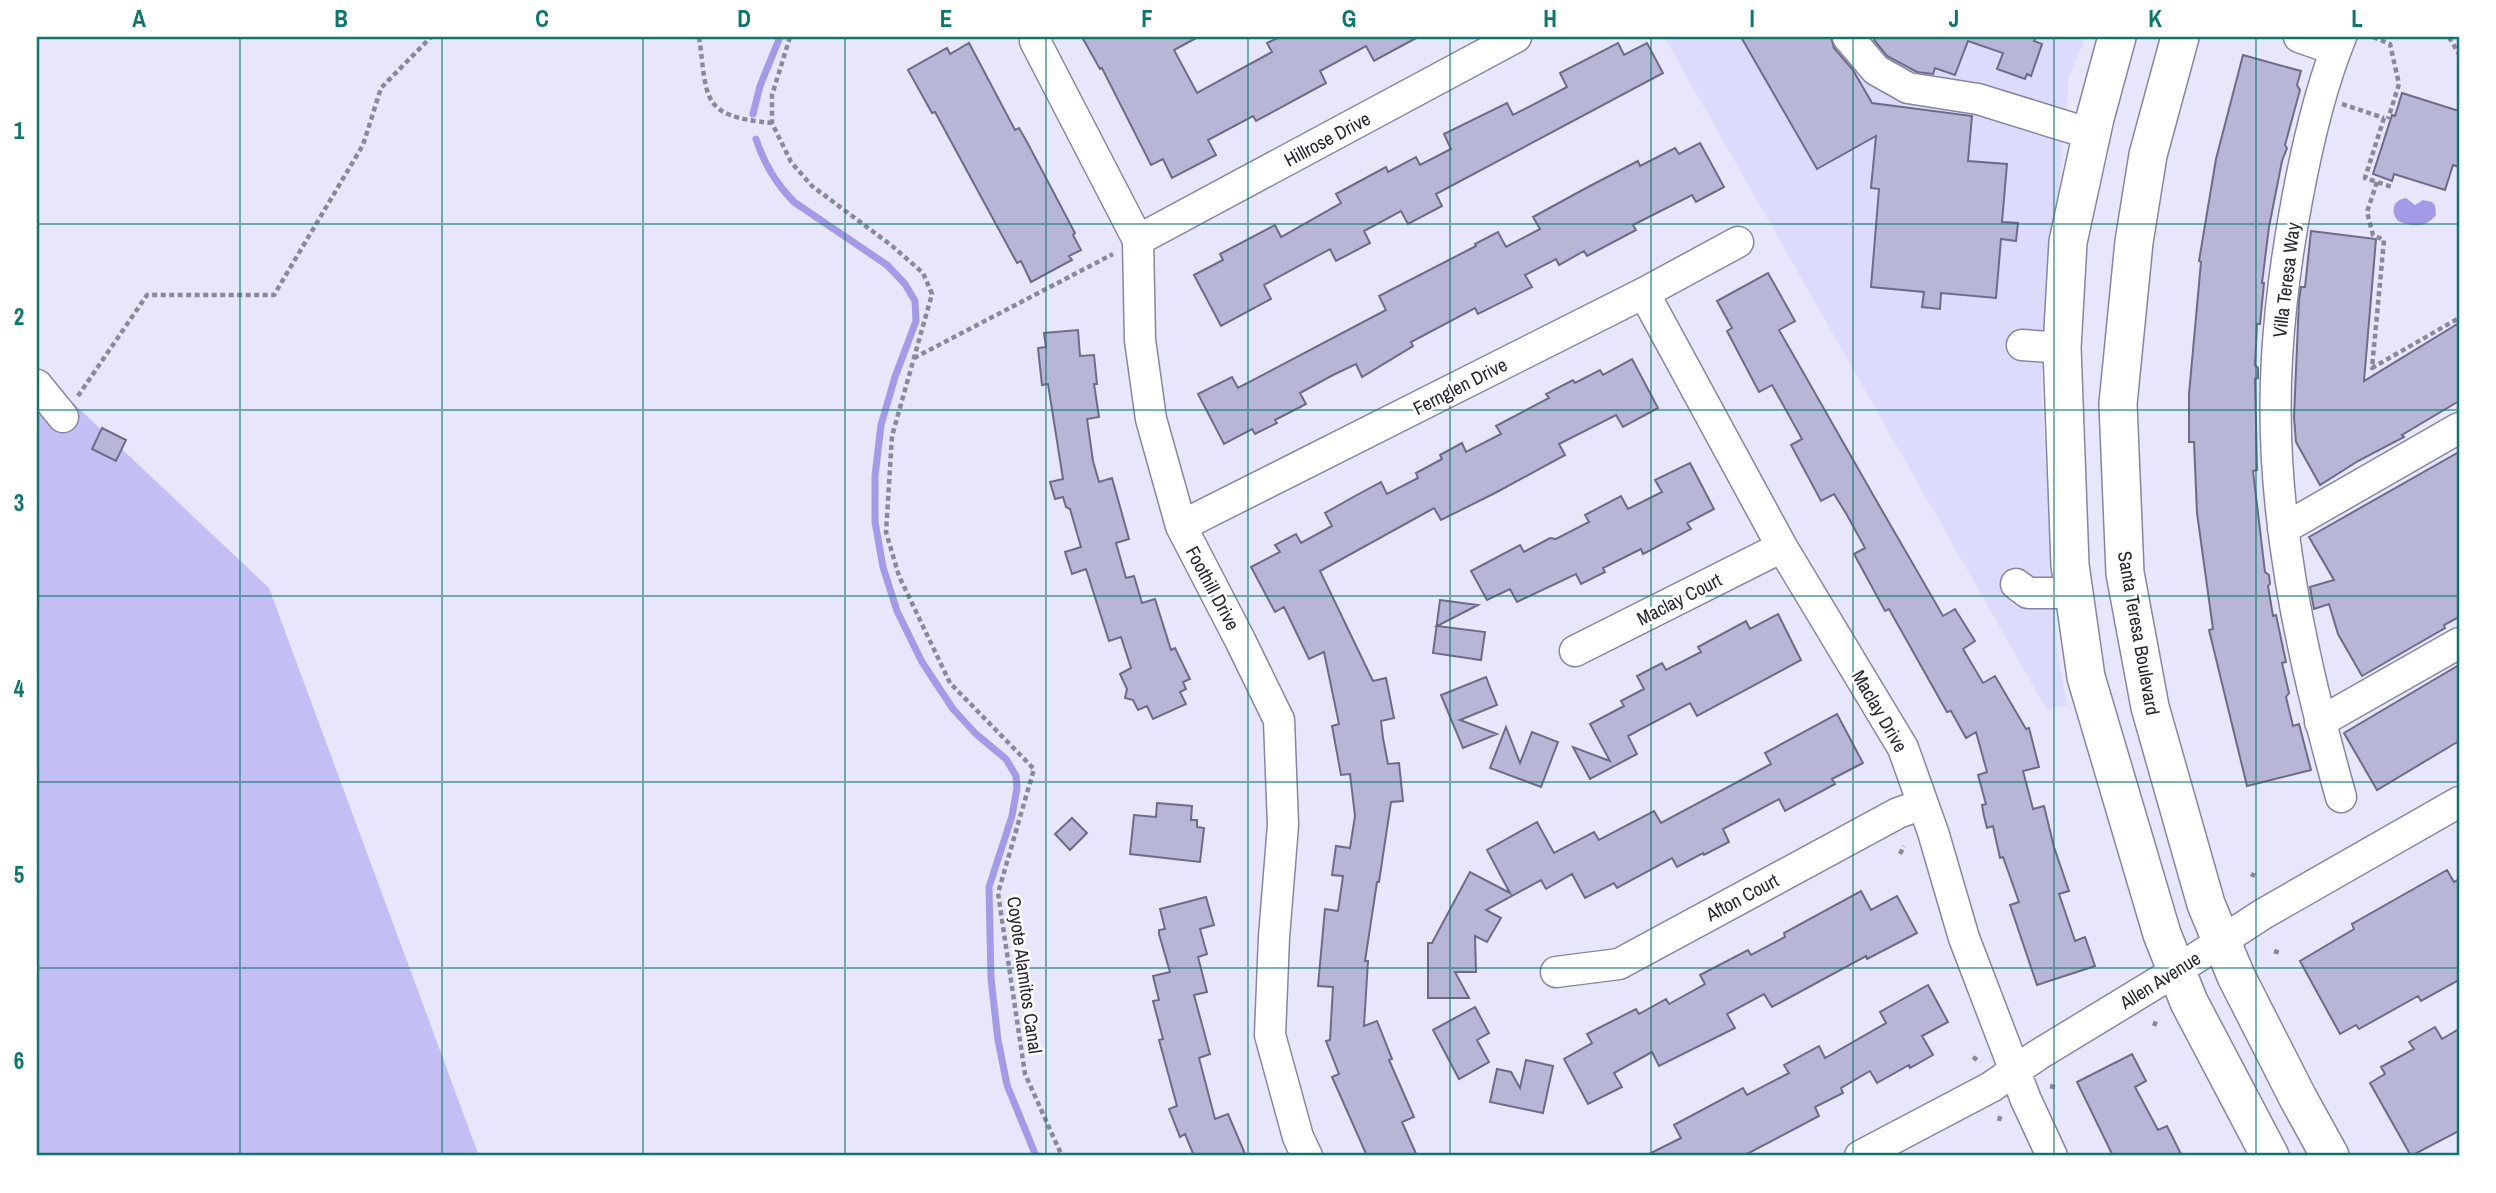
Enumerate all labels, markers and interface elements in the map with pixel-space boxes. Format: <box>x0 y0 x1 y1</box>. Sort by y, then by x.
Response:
text: A <box>132 3 146 34</box>
text: B <box>334 3 348 34</box>
text: C <box>535 3 549 34</box>
text: D <box>737 3 751 34</box>
text: E <box>940 3 952 34</box>
text: F <box>1141 3 1153 34</box>
text: G <box>1342 3 1356 34</box>
text: H <box>1543 3 1557 34</box>
text: I <box>1749 3 1755 34</box>
text: J <box>1949 3 1959 34</box>
text: K <box>2148 3 2162 34</box>
text: L <box>2351 3 2363 34</box>
street label: Hillrose Drive <box>1279 105 1375 173</box>
text: 1 <box>14 115 25 146</box>
street label: Villa Teresa Way <box>2266 221 2306 339</box>
text: 2 <box>14 301 24 332</box>
street label: Fernglen Drive <box>1409 351 1511 421</box>
text: 3 <box>14 487 24 518</box>
street label: Foothill Drive <box>1180 541 1246 635</box>
street label: Santa Teresa Boulevard <box>2112 549 2166 717</box>
street label: Maclay Court <box>1632 566 1726 631</box>
street label: Maclay Drive <box>1846 665 1914 757</box>
text: 4 <box>14 673 25 704</box>
text: 5 <box>14 859 24 890</box>
street label: Afton Court <box>1700 867 1783 927</box>
street label: Coyote Alamitos Canal <box>1001 895 1049 1055</box>
street label: Allen Avenue <box>2114 945 2205 1016</box>
text: 6 <box>14 1045 24 1076</box>

